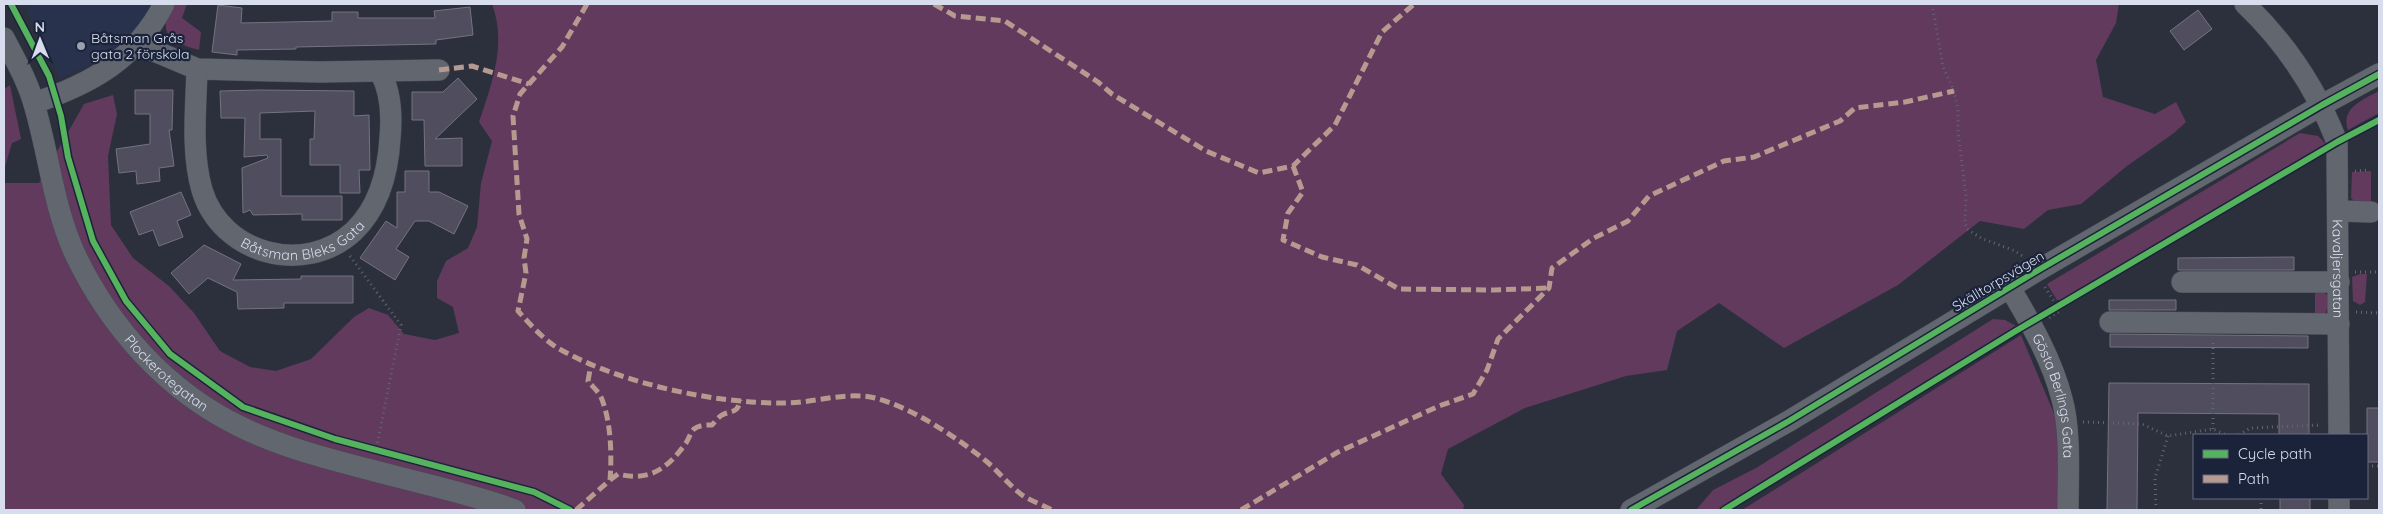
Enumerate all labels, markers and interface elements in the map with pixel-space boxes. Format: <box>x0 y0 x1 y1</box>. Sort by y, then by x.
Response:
north arrow <box>15 15 65 65</box>
text: N <box>34 18 45 36</box>
place label: Båtsman Grås gata 2 förskola <box>91 29 190 63</box>
marker: Båtsman Grås gata 2 förskola <box>75 40 87 52</box>
street label: Båtsman Bleks Gata <box>238 217 368 264</box>
street label: Kavaljersgatan <box>2329 219 2347 318</box>
street label: Skälltorpsvägen <box>1949 246 2047 316</box>
street label: Gösta Berlings Gata <box>2028 330 2077 458</box>
street label: Plockerotegatan <box>121 331 212 415</box>
legend <box>2193 434 2368 499</box>
text: Cycle path <box>2238 444 2312 463</box>
text: Path <box>2238 469 2270 488</box>

